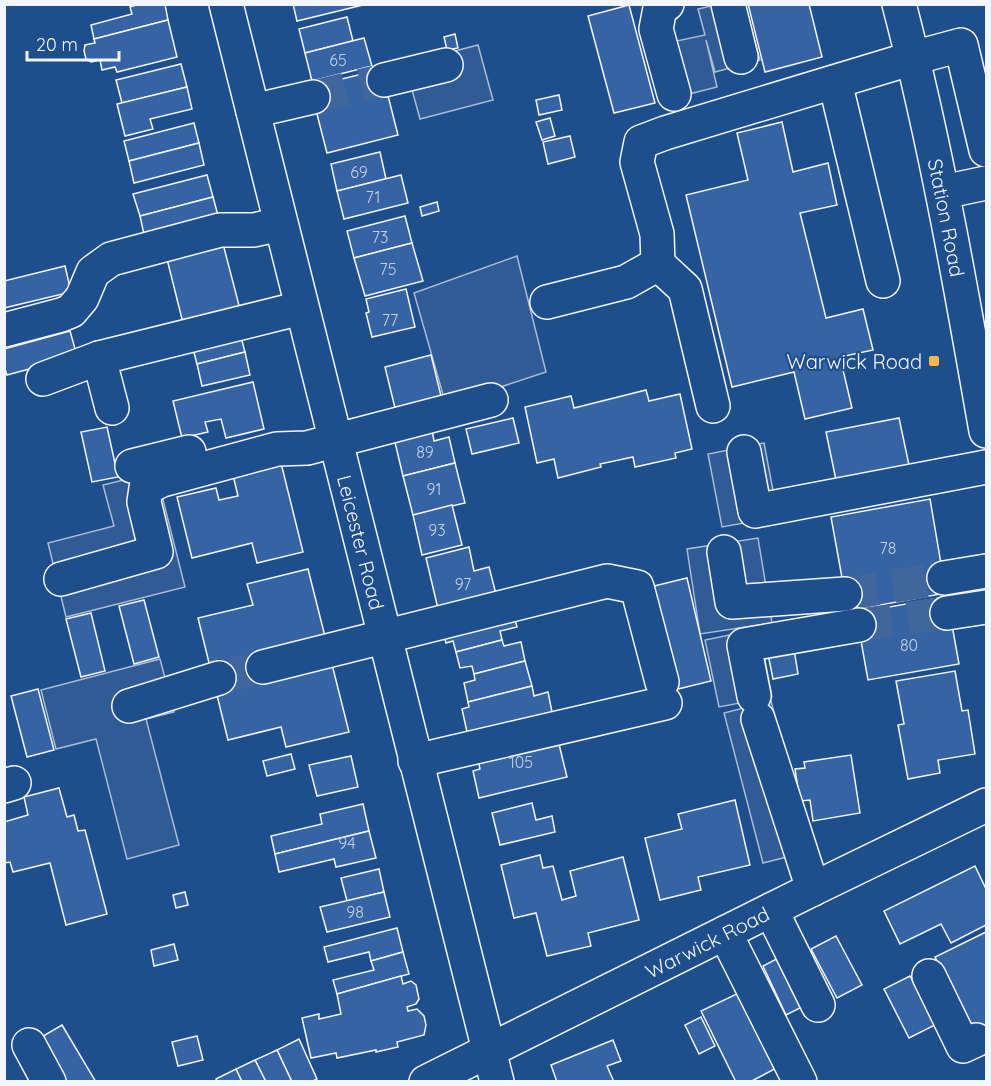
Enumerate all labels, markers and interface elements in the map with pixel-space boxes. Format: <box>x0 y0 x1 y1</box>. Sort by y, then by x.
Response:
scale bar <box>27 24 118 62</box>
text: 20 m <box>36 33 78 56</box>
house number: 65 <box>329 50 347 70</box>
street label: Station Road <box>923 156 971 279</box>
house number: 69 <box>350 162 368 182</box>
house number: 71 <box>366 187 380 207</box>
house number: 73 <box>372 227 388 247</box>
house number: 75 <box>380 259 396 279</box>
house number: 77 <box>382 310 398 330</box>
place label: Warwick Road <box>787 349 922 374</box>
marker: Warwick Road <box>927 354 941 368</box>
house number: 89 <box>416 442 434 462</box>
street label: Leicester Road <box>332 472 390 612</box>
house number: 91 <box>427 479 441 499</box>
house number: 93 <box>428 520 446 540</box>
house number: 78 <box>880 538 896 558</box>
house number: 97 <box>455 574 471 594</box>
house number: 80 <box>900 635 918 655</box>
house number: 105 <box>509 752 533 772</box>
house number: 94 <box>338 833 356 853</box>
street label: Warwick Road <box>641 900 773 983</box>
house number: 98 <box>346 902 364 922</box>

